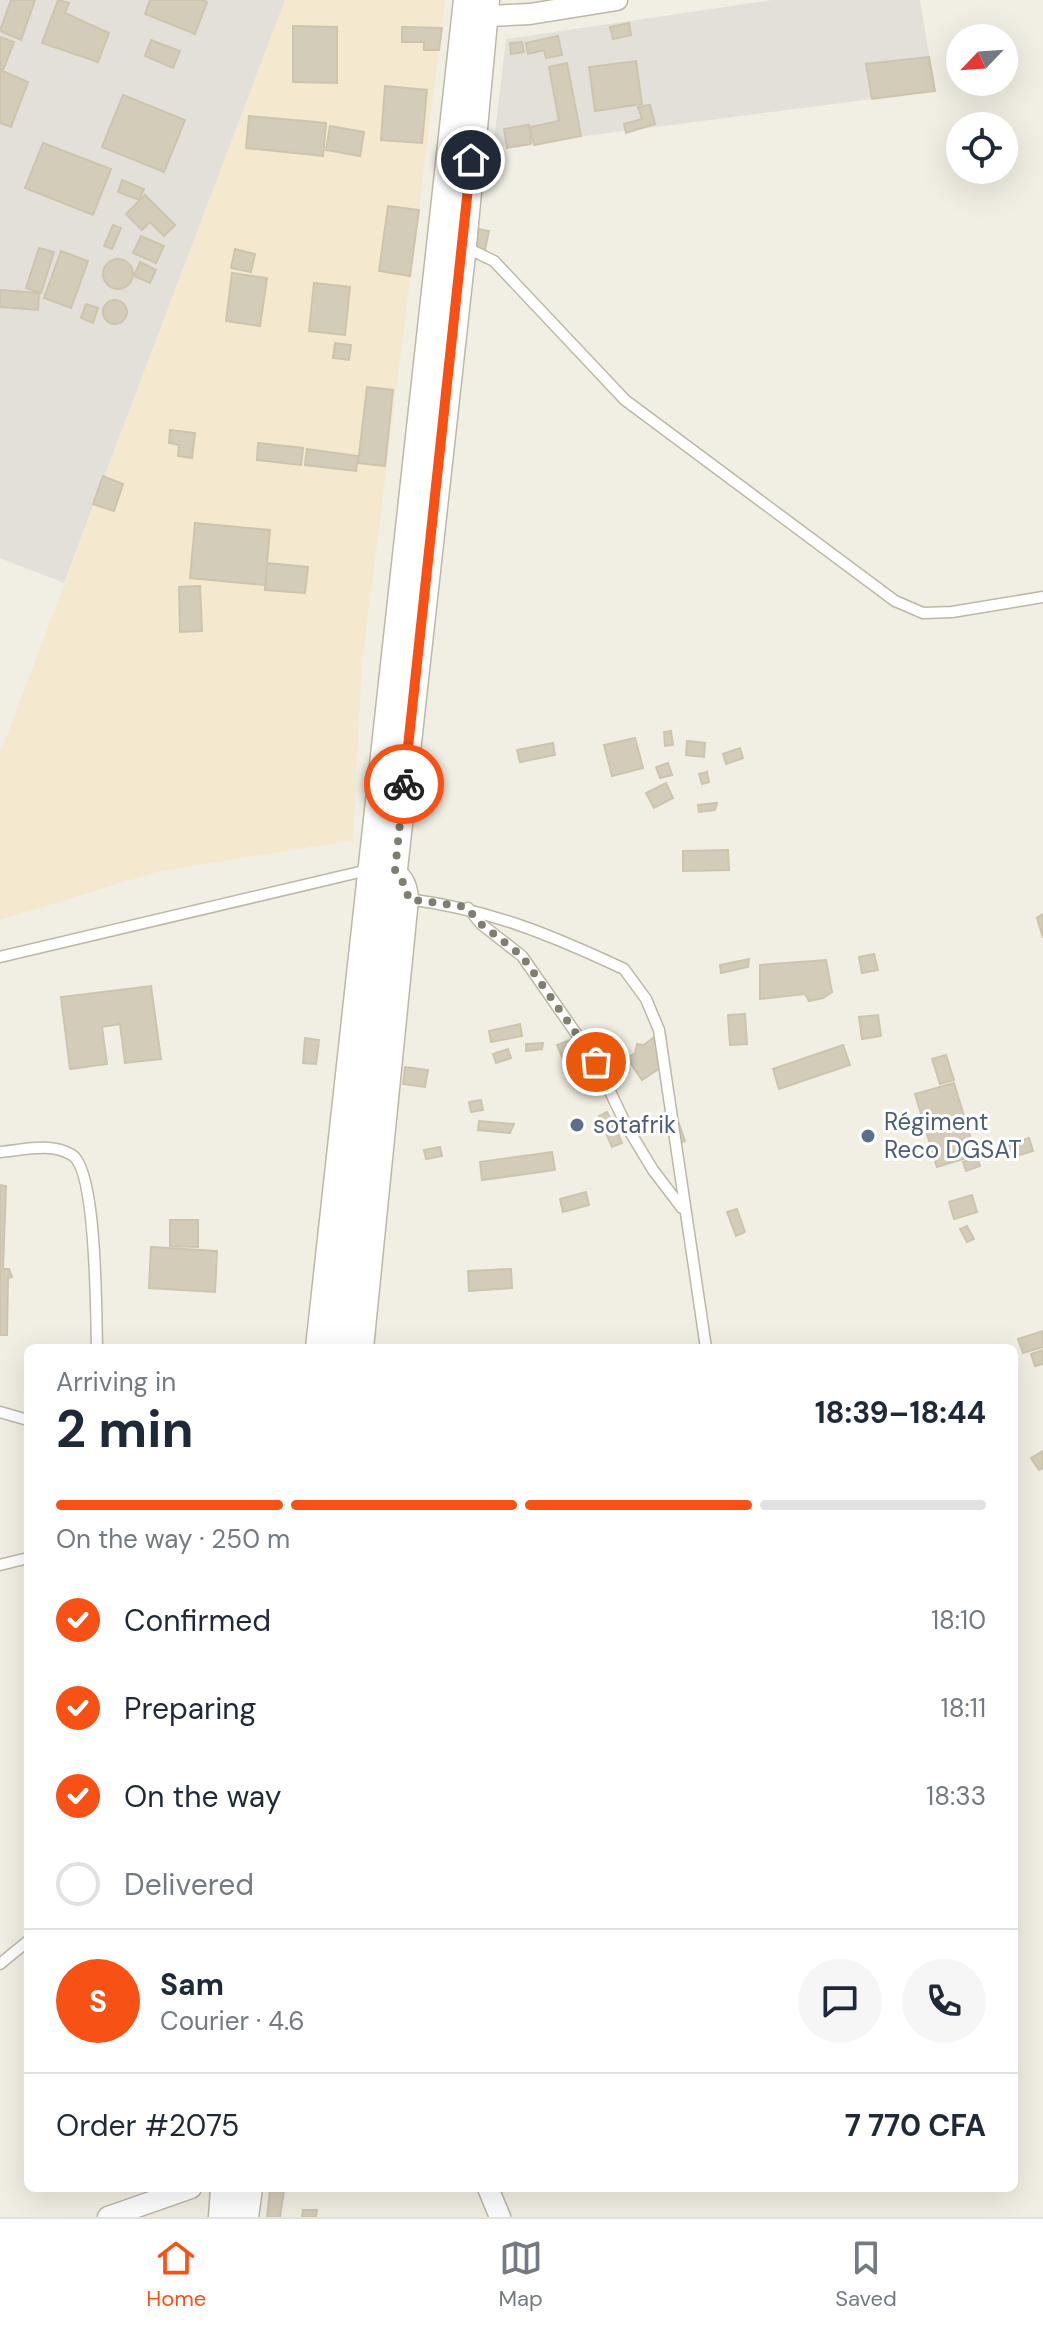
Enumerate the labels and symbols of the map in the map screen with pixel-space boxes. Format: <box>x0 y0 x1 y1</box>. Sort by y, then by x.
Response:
north arrow <box>946 24 1018 96</box>
pin <box>437 126 505 194</box>
courier <box>364 744 444 824</box>
pin <box>562 1028 630 1096</box>
place label: Régiment Reco DGSAT <box>884 1106 1022 1165</box>
place label: sotafrik <box>593 1109 676 1140</box>
marker: sotafrik <box>568 1116 586 1134</box>
marker: Régiment Reco DGSAT <box>859 1127 877 1145</box>

